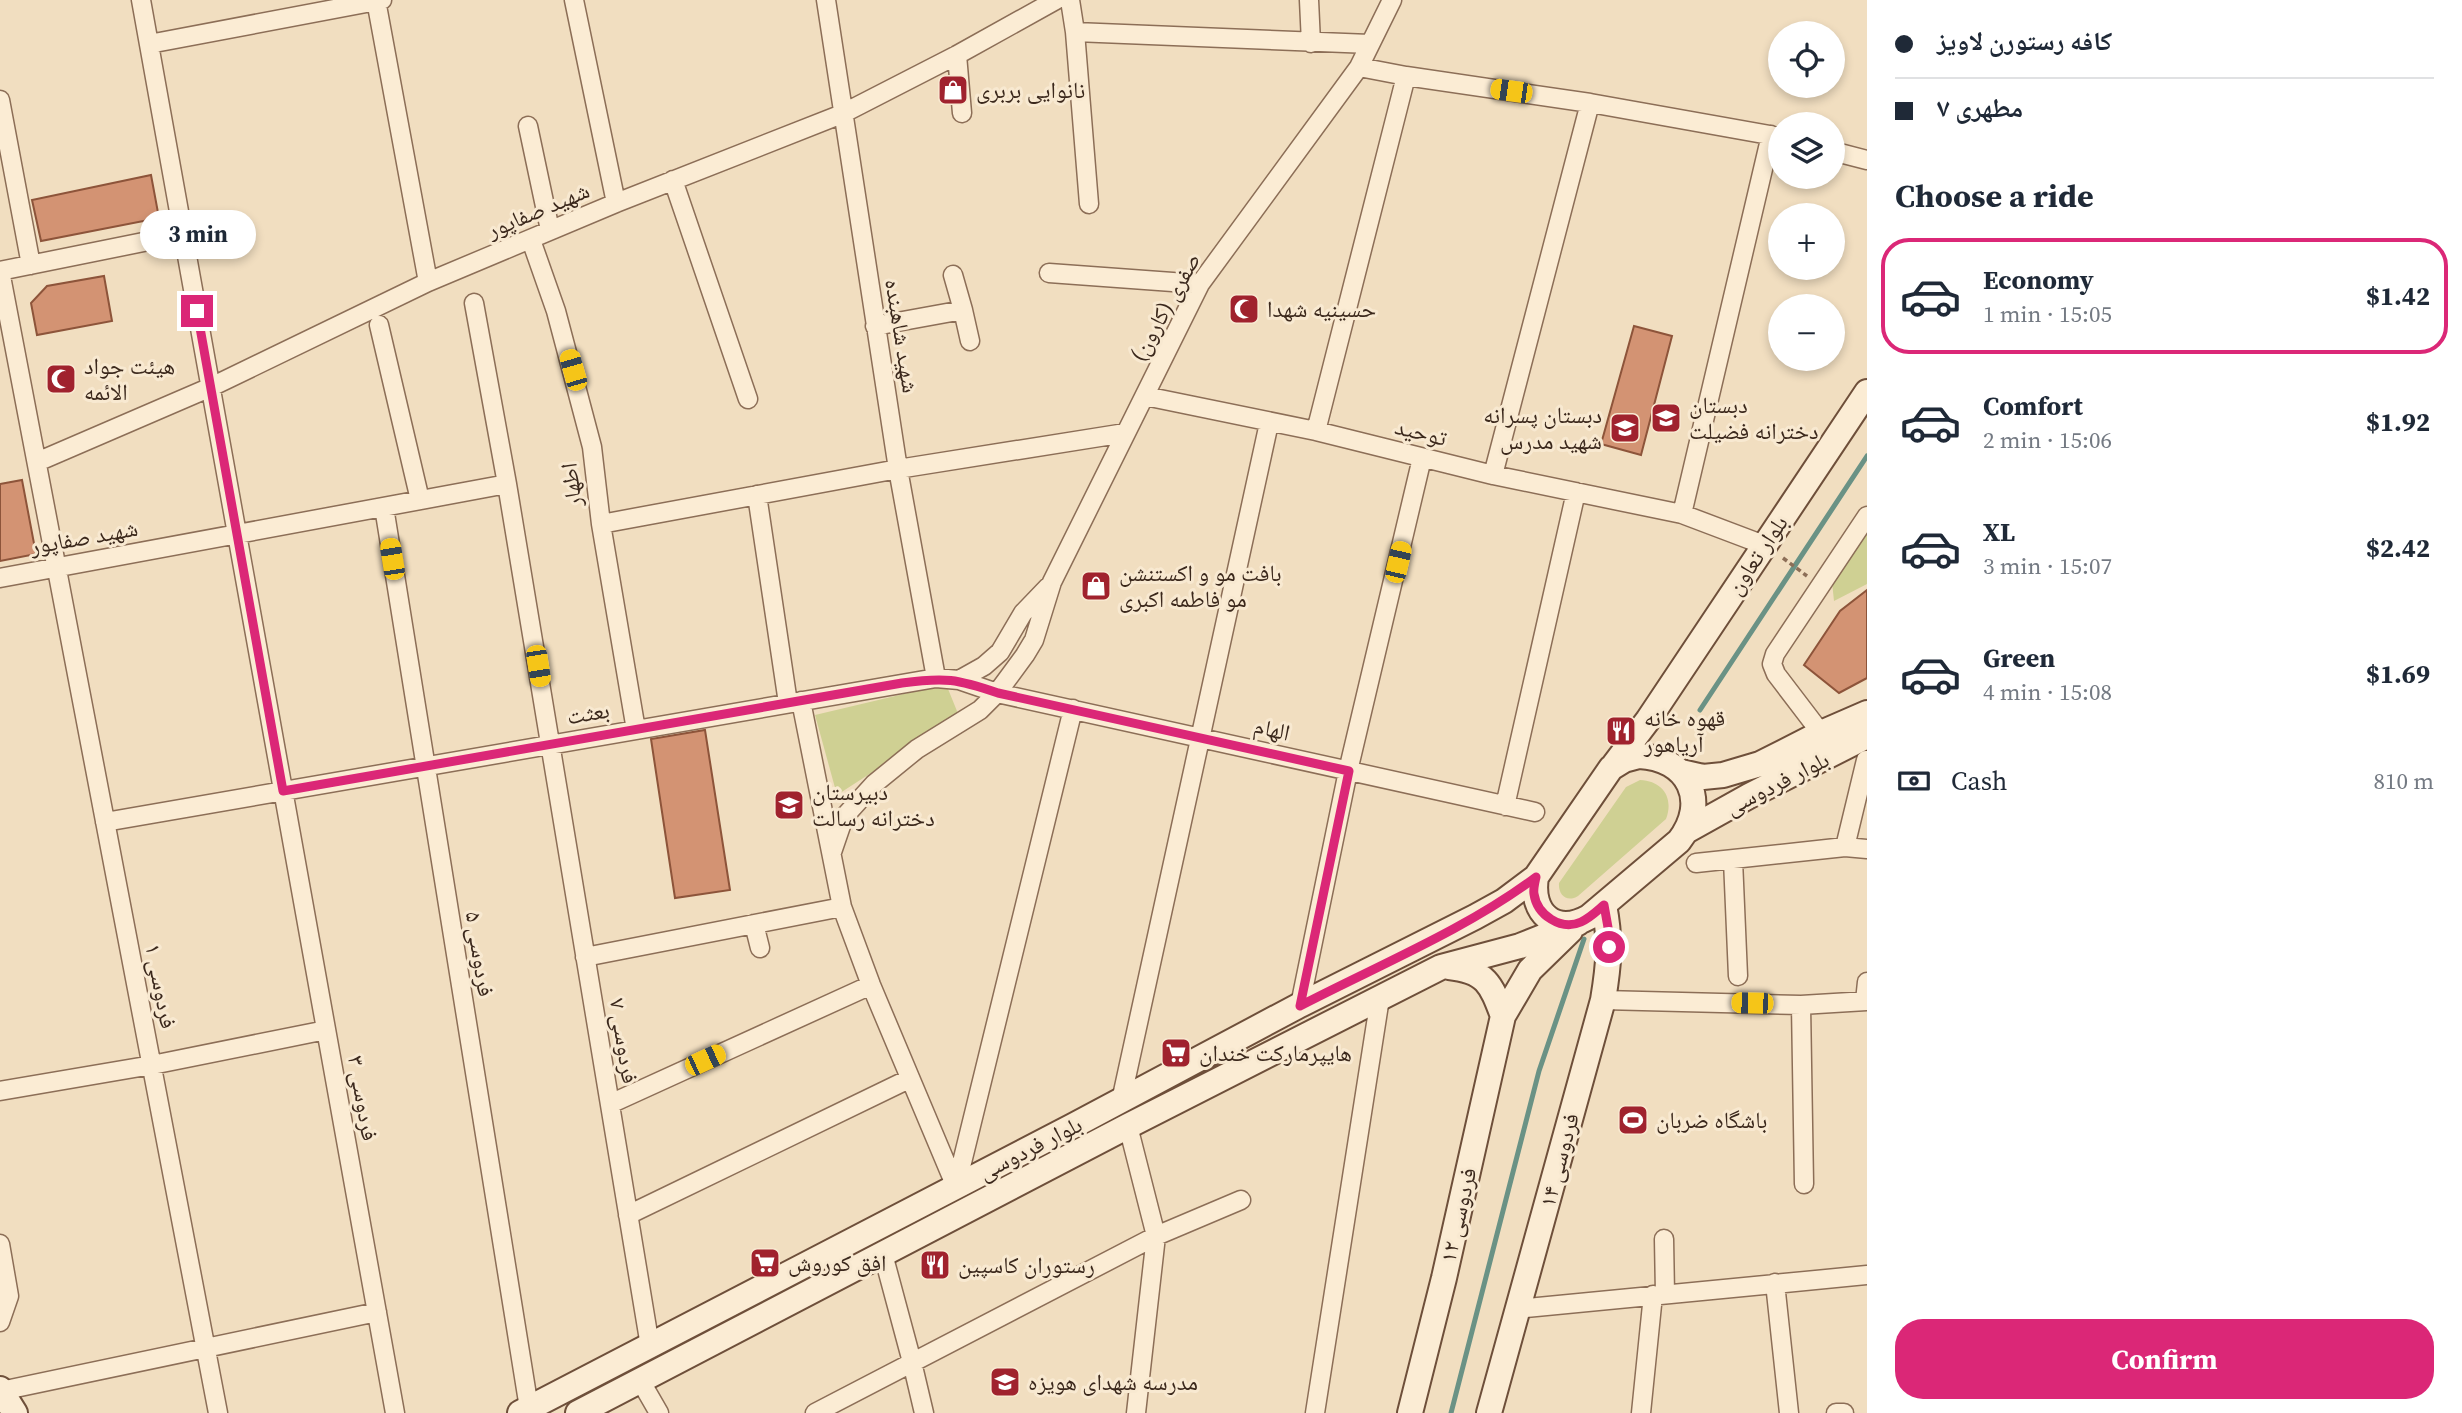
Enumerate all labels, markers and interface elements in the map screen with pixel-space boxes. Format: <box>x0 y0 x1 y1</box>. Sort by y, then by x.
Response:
map controls <box>1768 21 1845 371</box>
button: locate <box>1768 21 1845 98</box>
text: کافه رستورن لاویز <box>1937 23 2112 59</box>
shop icon: نانوایی بربری <box>936 73 970 107</box>
place label: نانوایی بربری <box>976 74 1085 106</box>
car <box>1489 78 1534 104</box>
text: مطهری ۷ <box>1937 90 2023 126</box>
button: layers <box>1768 112 1845 189</box>
street label: شهید صفاپور <box>481 174 594 246</box>
text: Choose a ride <box>1895 174 2094 218</box>
button: + <box>1768 203 1845 280</box>
callout: 3 min <box>139 210 255 258</box>
text: 3 min <box>168 218 228 250</box>
street label: صفری (کارون) <box>1122 247 1208 367</box>
text: Economy <box>1983 262 2094 298</box>
icon: car <box>1899 265 1962 328</box>
street label: شهید شاهبنده <box>877 277 927 395</box>
text: $1.42 <box>2366 278 2430 314</box>
mosque icon: حسینیه شهدا <box>1227 292 1261 326</box>
place label: حسینیه شهدا <box>1267 293 1376 325</box>
button: − <box>1768 294 1845 371</box>
route end <box>181 295 213 327</box>
text: 1 min · 15:05 <box>1983 298 2112 330</box>
car <box>558 347 589 393</box>
place label: هیئت جواد الائمه <box>84 350 175 408</box>
mosque icon: هیئت جواد الائمه <box>44 362 78 396</box>
text: Comfort <box>1983 388 2083 424</box>
place label: دبستان دخترانه فضیلت <box>1689 389 1819 447</box>
icon: car <box>1899 391 1962 454</box>
place label: دبستان پسرانه شهید مدرس <box>1483 399 1602 457</box>
school or university icon: دبستان دخترانه فضیلت <box>1649 401 1683 435</box>
text: $1.92 <box>2366 404 2430 440</box>
street label: توحید <box>1392 410 1451 454</box>
school or university icon: دبستان پسرانه شهید مدرس <box>1608 411 1642 445</box>
text: 2 min · 15:06 <box>1983 424 2112 456</box>
street label: اطهار <box>552 461 590 510</box>
street label: بلوار تعاون <box>1719 509 1795 601</box>
street label: شهید صفاپور <box>27 512 140 562</box>
text: XL <box>1983 514 2015 550</box>
icon: car <box>1899 517 1962 580</box>
text: $2.42 <box>2366 530 2430 566</box>
car <box>379 537 406 581</box>
car <box>1384 539 1413 585</box>
text: 3 min · 15:07 <box>1983 550 2112 582</box>
place label: بافت مو و اکستنشن مو فاطمه اکبری <box>1119 557 1282 615</box>
shop icon: بافت مو و اکستنشن مو فاطمه اکبری <box>1079 569 1113 603</box>
text: Green <box>1983 640 2055 676</box>
icon: car <box>1899 643 1962 706</box>
car <box>525 644 552 688</box>
text: $1.69 <box>2366 656 2430 692</box>
text: 4 min · 15:08 <box>1983 676 2112 708</box>
street label: بعثت <box>564 694 612 732</box>
place label: قهوه خانه آریاهور <box>1643 702 1725 760</box>
street label: الهام <box>1251 709 1293 749</box>
restaurant icon: قهوه خانه آریاهور <box>1604 714 1638 748</box>
street label: بلوار فردوسی <box>1720 743 1834 823</box>
icon: cash <box>1895 762 1933 800</box>
text: Cash <box>1951 763 2007 799</box>
text: 810 m <box>2373 765 2434 797</box>
place label: دبیرستان دخترانه رسالت <box>812 776 935 834</box>
school or university icon: دبیرستان دخترانه رسالت <box>772 788 806 822</box>
street label: فردوسی ۵ <box>457 909 503 999</box>
route start <box>1593 931 1625 963</box>
street label: فردوسی ۱ <box>137 941 185 1031</box>
car <box>1731 992 1774 1014</box>
street label: فردوسی ۷ <box>601 996 647 1086</box>
supermarket icon: هایپرمارکت خندان <box>1159 1036 1193 1070</box>
place label: هایپرمارکت خندان <box>1199 1037 1352 1069</box>
car <box>682 1042 729 1078</box>
street label: فردوسی ۳ <box>340 1053 386 1143</box>
sports icon: باشگاه ضربان <box>1616 1103 1650 1137</box>
place label: باشگاه ضربان <box>1656 1104 1767 1136</box>
street label: بلوار فردوسی <box>973 1108 1087 1188</box>
street label: فردوسی ۱۴ <box>1531 1109 1587 1211</box>
street label: فردوسی ۱۲ <box>1432 1165 1484 1265</box>
supermarket icon: افق کوروش <box>748 1246 782 1280</box>
place label: افق کوروش <box>788 1247 887 1279</box>
restaurant icon: رستوران کاسپین <box>918 1248 952 1282</box>
place label: رستوران کاسپین <box>958 1249 1095 1281</box>
button: Confirm <box>1895 1319 2434 1399</box>
school or university icon: مدرسه شهدای هویزه <box>988 1365 1022 1399</box>
place label: مدرسه شهدای هویزه <box>1028 1366 1198 1398</box>

